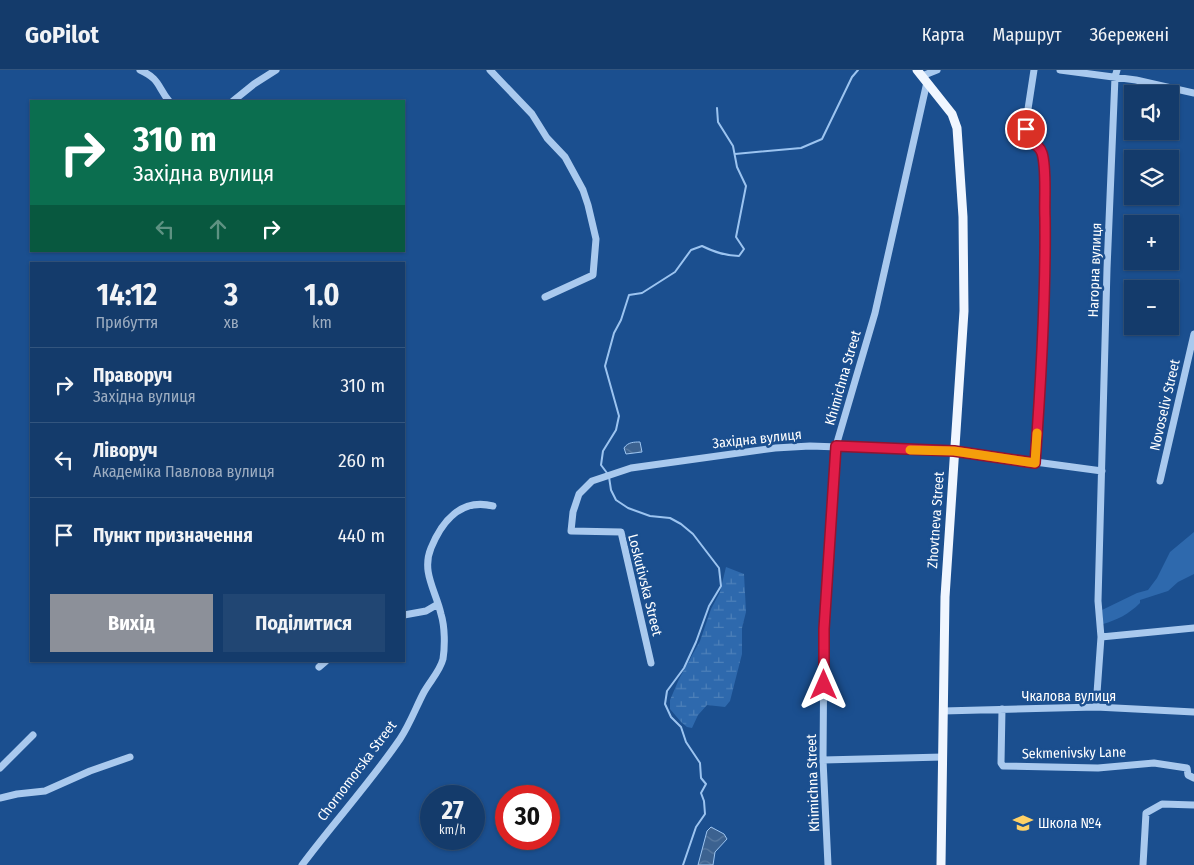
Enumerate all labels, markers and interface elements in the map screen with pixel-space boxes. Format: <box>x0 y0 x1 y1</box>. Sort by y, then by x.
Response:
text: GoPilot <box>25 21 99 49</box>
text: Карта <box>922 24 965 46</box>
text: Маршрут <box>993 24 1062 46</box>
text: Збережені <box>1090 24 1169 46</box>
map controls <box>1124 85 1179 335</box>
button: sound <box>1124 85 1179 140</box>
pin <box>1005 108 1047 150</box>
icon: arrive <box>1012 115 1040 143</box>
text: 310 m <box>133 118 217 160</box>
icon: right <box>50 120 115 185</box>
button: layers <box>1124 150 1179 205</box>
text: Західна вулиця <box>133 160 274 187</box>
icon: left <box>151 215 179 243</box>
icon: ahead <box>204 215 232 243</box>
icon: right <box>257 215 285 243</box>
button: + <box>1124 215 1179 270</box>
street label: Нагорна вулиця <box>1085 222 1105 318</box>
text: 14:12 <box>97 277 157 313</box>
text: 3 <box>224 277 238 313</box>
text: 1.0 <box>304 277 340 313</box>
button: − <box>1124 280 1179 335</box>
text: Прибуття <box>95 313 158 332</box>
text: хв <box>224 313 239 332</box>
text: km <box>312 313 332 332</box>
street label: Khimichna Street <box>821 328 865 427</box>
street label: Novoseliv Street <box>1146 357 1184 452</box>
text: Праворуч <box>93 364 172 387</box>
icon: right <box>50 371 78 399</box>
text: 310 m <box>341 374 385 397</box>
text: Західна вулиця <box>93 387 196 406</box>
street label: Західна вулиця <box>711 426 803 452</box>
text: Ліворуч <box>93 439 158 462</box>
icon: left <box>50 446 78 474</box>
text: 260 m <box>338 449 385 472</box>
text: Академіка Павлова вулиця <box>93 462 275 481</box>
street label: Zhovtneva Street <box>924 471 948 569</box>
icon: arrive <box>50 521 78 549</box>
text: Пункт призначення <box>93 524 253 547</box>
text: 440 m <box>338 524 385 547</box>
street label: Loskutivska Street <box>624 532 666 638</box>
button: Вихід <box>50 594 213 652</box>
button: Поділитися <box>223 594 385 652</box>
position arrow <box>797 658 849 710</box>
street label: Чкалова вулиця <box>1022 688 1116 705</box>
street label: Chornomorska Street <box>314 717 400 824</box>
street label: Khimichna Street <box>803 733 823 832</box>
street label: Sekmenivsky Lane <box>1022 744 1126 762</box>
speed limit sign: 30 <box>495 785 560 850</box>
text: 27 <box>441 796 464 826</box>
school or university icon: Школа №4 <box>1012 812 1034 834</box>
place label: Школа №4 <box>1038 815 1102 832</box>
text: km/h <box>439 823 466 837</box>

